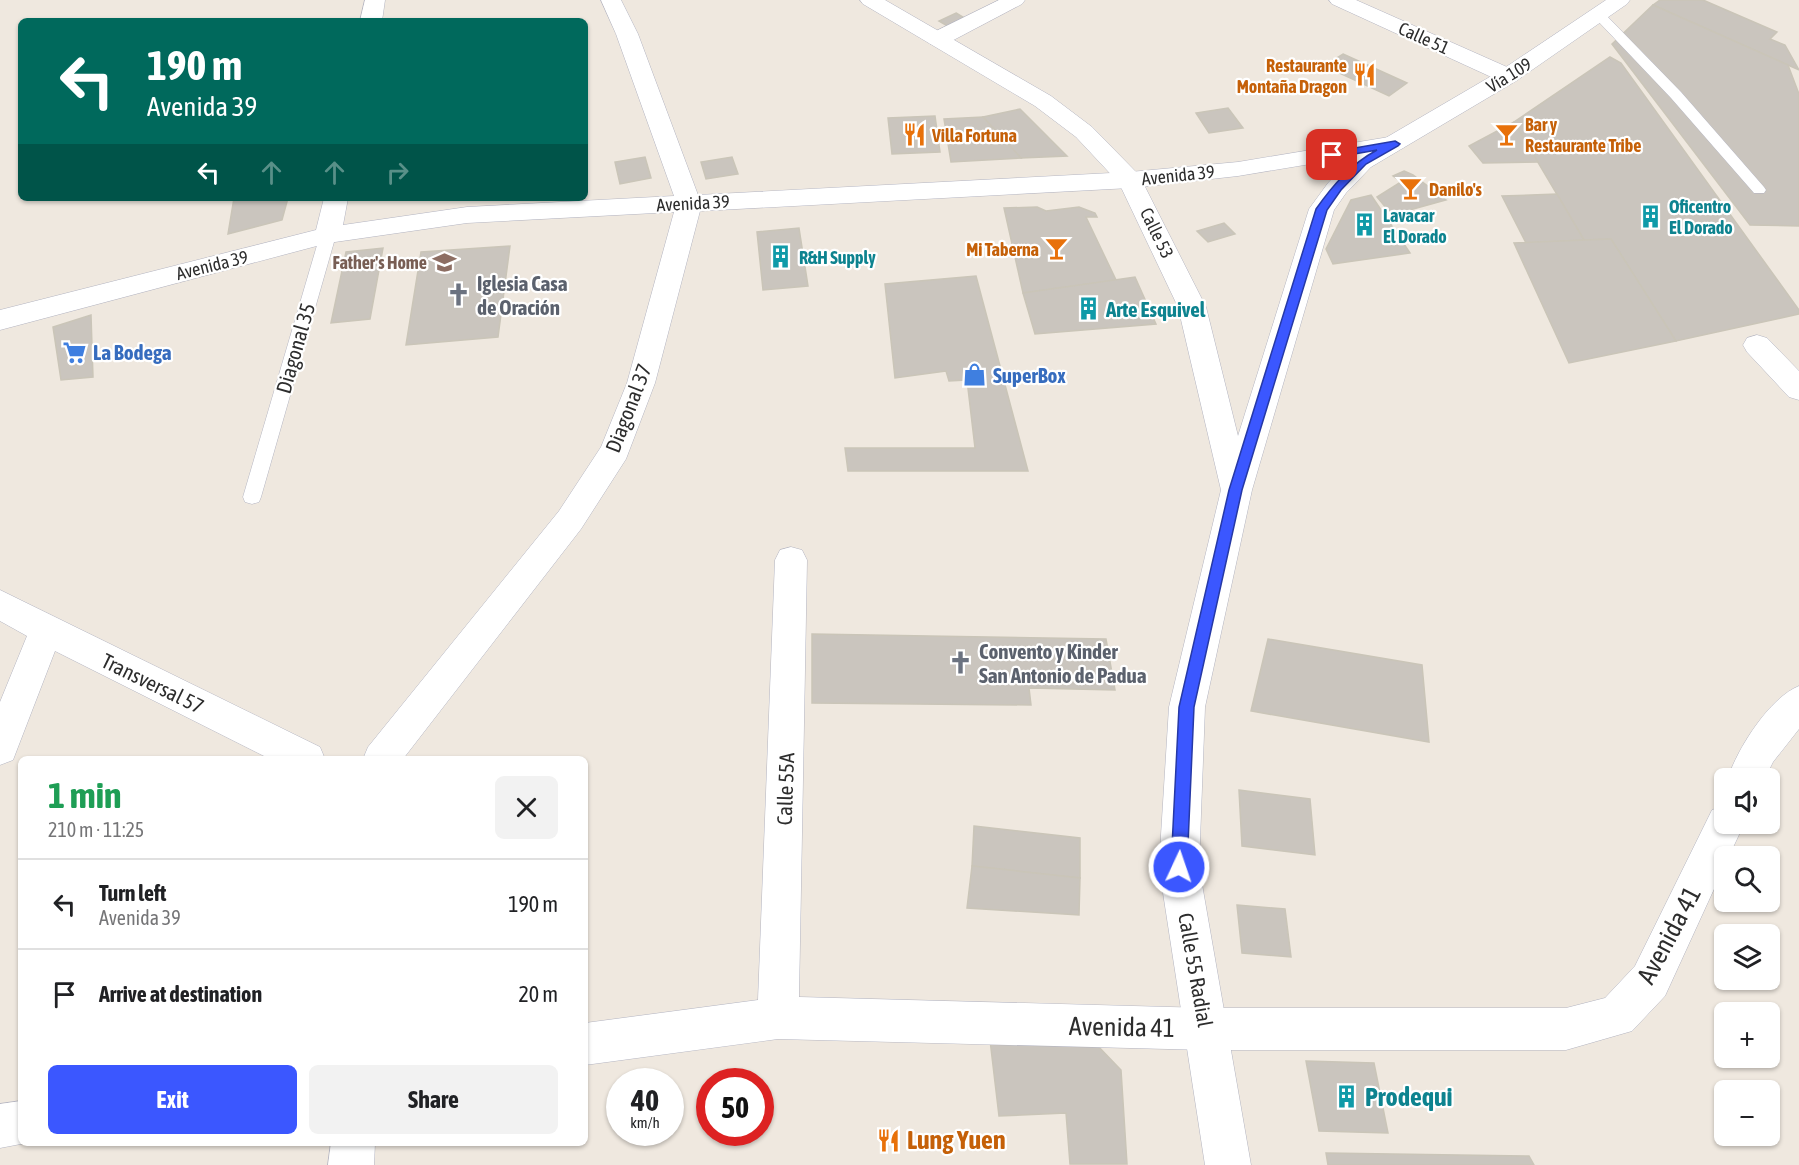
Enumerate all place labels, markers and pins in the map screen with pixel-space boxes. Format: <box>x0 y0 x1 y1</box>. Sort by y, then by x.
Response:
place label: Restaurante Montaña Dragon <box>1237 55 1347 97</box>
restaurant icon: Restaurante Montaña Dragon <box>1352 62 1378 88</box>
place label: Bar y Restaurante Tribe <box>1525 114 1641 156</box>
bar icon: Bar y Restaurante Tribe <box>1494 121 1520 147</box>
restaurant icon: Villa Fortuna <box>901 122 927 148</box>
place label: Villa Fortuna <box>931 125 1017 146</box>
pin <box>1306 129 1357 180</box>
bar icon: Danilo's <box>1398 176 1424 202</box>
place label: Danilo's <box>1429 179 1483 200</box>
place label: Oficentro El Dorado <box>1669 196 1733 238</box>
building icon: Oficentro El Dorado <box>1638 203 1664 229</box>
place label: Lavacar El Dorado <box>1383 205 1447 247</box>
building icon: Lavacar El Dorado <box>1352 212 1378 238</box>
bar icon: Mi Taberna <box>1044 236 1070 262</box>
place label: Mi Taberna <box>966 239 1039 260</box>
building icon: R&H Supply <box>768 244 794 270</box>
place label: R&H Supply <box>799 247 876 268</box>
school or university icon: Father's Home <box>432 249 458 275</box>
place label: Father's Home <box>333 252 427 273</box>
place label: Iglesia Casa de Oración <box>477 271 568 319</box>
church icon: Iglesia Casa de Oración <box>446 282 472 308</box>
building icon: Arte Esquivel <box>1075 296 1101 322</box>
place label: Arte Esquivel <box>1105 297 1206 321</box>
supermarket icon: La Bodega <box>62 339 88 365</box>
place label: La Bodega <box>93 340 172 364</box>
shop icon: SuperBox <box>962 362 988 388</box>
place label: SuperBox <box>993 363 1066 387</box>
place label: Convento y Kinder San Antonio de Padua <box>979 639 1147 687</box>
church icon: Convento y Kinder San Antonio de Padua <box>948 650 974 676</box>
place label: Prodequi <box>1365 1082 1453 1112</box>
building icon: Prodequi <box>1334 1084 1360 1110</box>
place label: Lung Yuen <box>907 1125 1006 1155</box>
restaurant icon: Lung Yuen <box>876 1127 902 1153</box>

